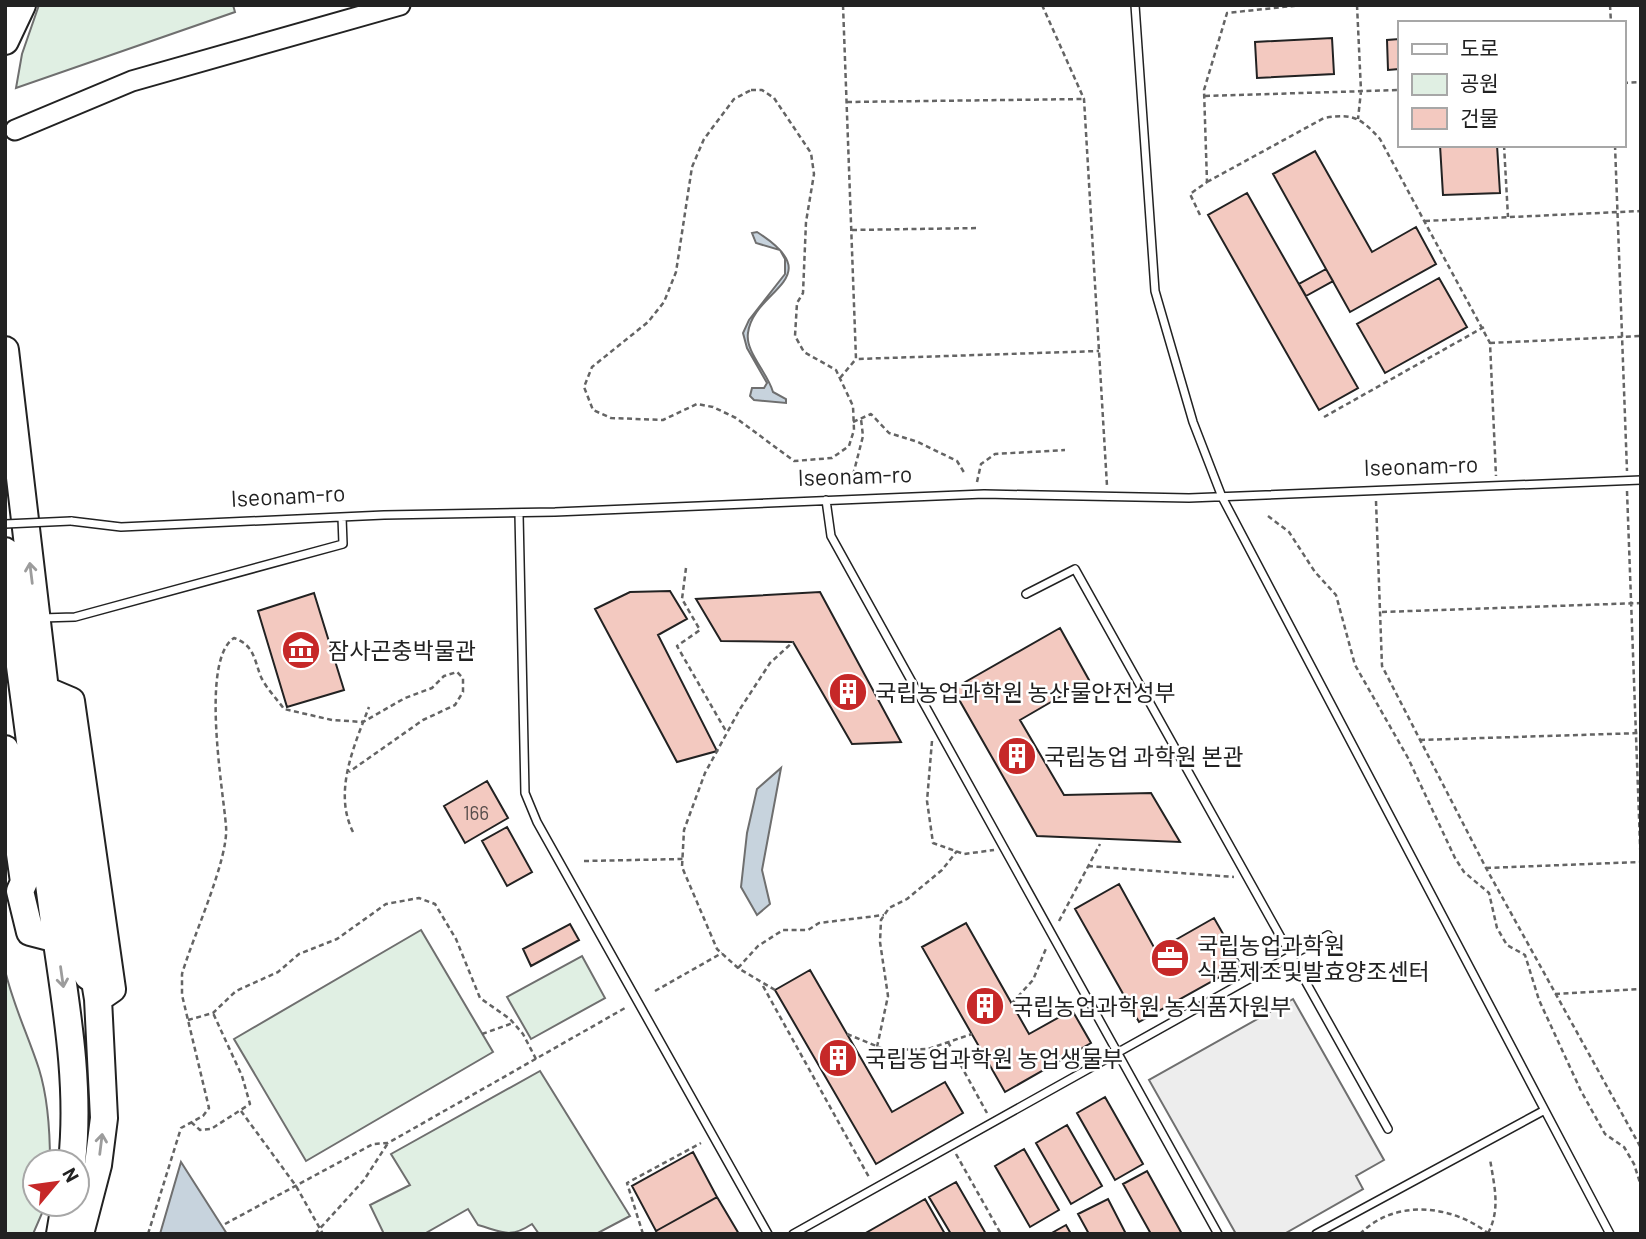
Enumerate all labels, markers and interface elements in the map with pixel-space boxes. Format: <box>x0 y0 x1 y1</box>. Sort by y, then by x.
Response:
legend <box>1398 21 1625 147</box>
text: 도로 <box>1460 35 1499 60</box>
text: 공원 <box>1460 70 1499 95</box>
text: 건물 <box>1460 105 1499 130</box>
street label: Iseonam-ro <box>1363 449 1479 481</box>
street label: Iseonam-ro <box>797 459 913 491</box>
street label: Iseonam-ro <box>230 478 346 512</box>
one-way arrow <box>25 562 38 585</box>
museum icon: 잠사곤충박물관 <box>280 629 322 671</box>
place label: 잠사곤충박물관 <box>328 636 476 664</box>
building icon: 국립농업과학원 농산물안전성부 <box>827 671 869 713</box>
place label: 국립농업과학원 농산물안전성부 <box>875 678 1176 706</box>
building icon: 국립농업 과학원 본관 <box>996 735 1038 777</box>
place label: 국립농업 과학원 본관 <box>1044 742 1244 770</box>
house number: 166 <box>463 801 489 824</box>
place label: 국립농업과학원 식품제조및발효양조센터 <box>1197 931 1430 985</box>
office icon: 국립농업과학원 식품제조및발효양조센터 <box>1149 937 1191 979</box>
one-way arrow <box>56 965 69 988</box>
building icon: 국립농업과학원 농식품자원부 <box>964 985 1006 1027</box>
place label: 국립농업과학원 농식품자원부 <box>1012 992 1292 1020</box>
building icon: 국립농업과학원 농업생물부 <box>817 1037 859 1079</box>
place label: 국립농업과학원 농업생물부 <box>865 1044 1124 1072</box>
one-way arrow <box>94 1133 107 1156</box>
north arrow <box>21 1148 91 1218</box>
text: N <box>58 1163 84 1186</box>

